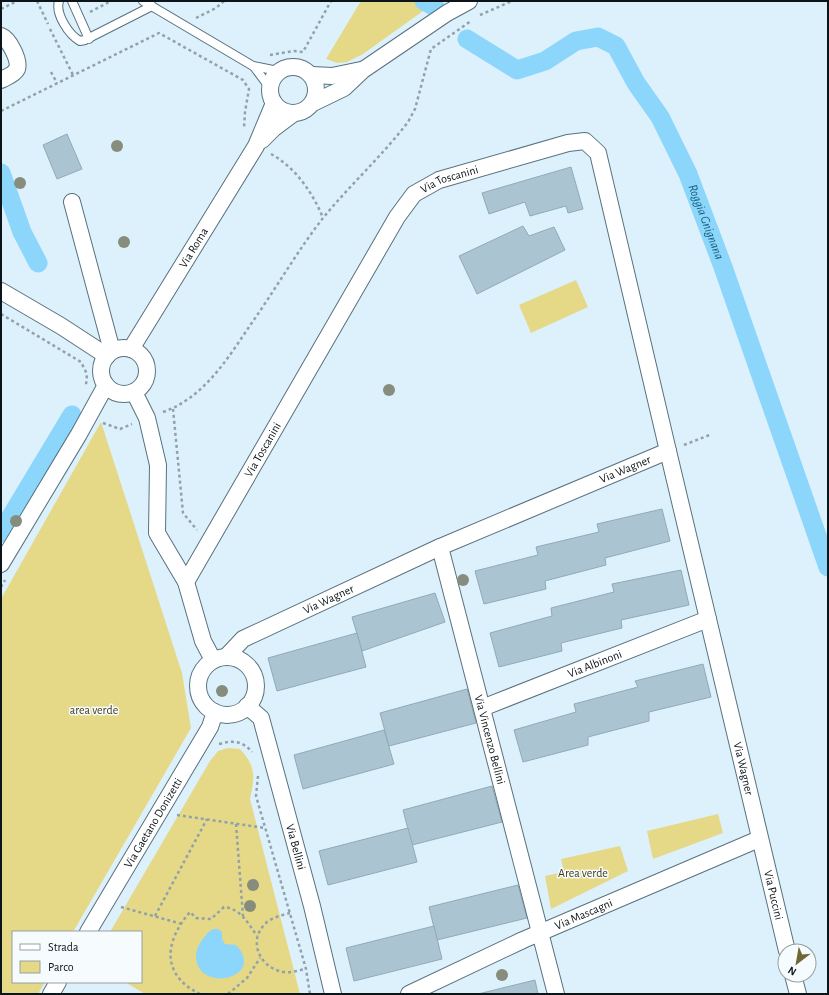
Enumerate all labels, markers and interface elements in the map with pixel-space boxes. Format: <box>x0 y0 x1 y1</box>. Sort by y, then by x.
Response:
street label: Via Toscanini <box>418 163 480 195</box>
water label: Roggia Gnignana <box>686 183 726 262</box>
street label: Via Roma <box>177 225 210 270</box>
street label: Via Toscanini <box>242 420 283 479</box>
street label: Via Wagner <box>598 453 653 485</box>
street label: Via Wagner <box>301 582 356 616</box>
street label: Via Albinoni <box>566 648 623 680</box>
street label: Via Vincenzo Bellini <box>473 694 507 786</box>
park label: area verde <box>70 704 118 716</box>
street label: Via Wagner <box>731 741 756 796</box>
street label: Via Gaetano Donizetti <box>122 776 184 870</box>
street label: Via Bellini <box>284 823 308 871</box>
park label: Area verde <box>558 867 608 879</box>
street label: Via Puccini <box>762 869 785 921</box>
street label: Via Mascagni <box>553 896 614 932</box>
legend <box>12 931 142 983</box>
text: Strada <box>48 941 79 953</box>
north arrow <box>777 943 817 983</box>
text: Parco <box>48 961 74 973</box>
text: N <box>786 964 798 978</box>

